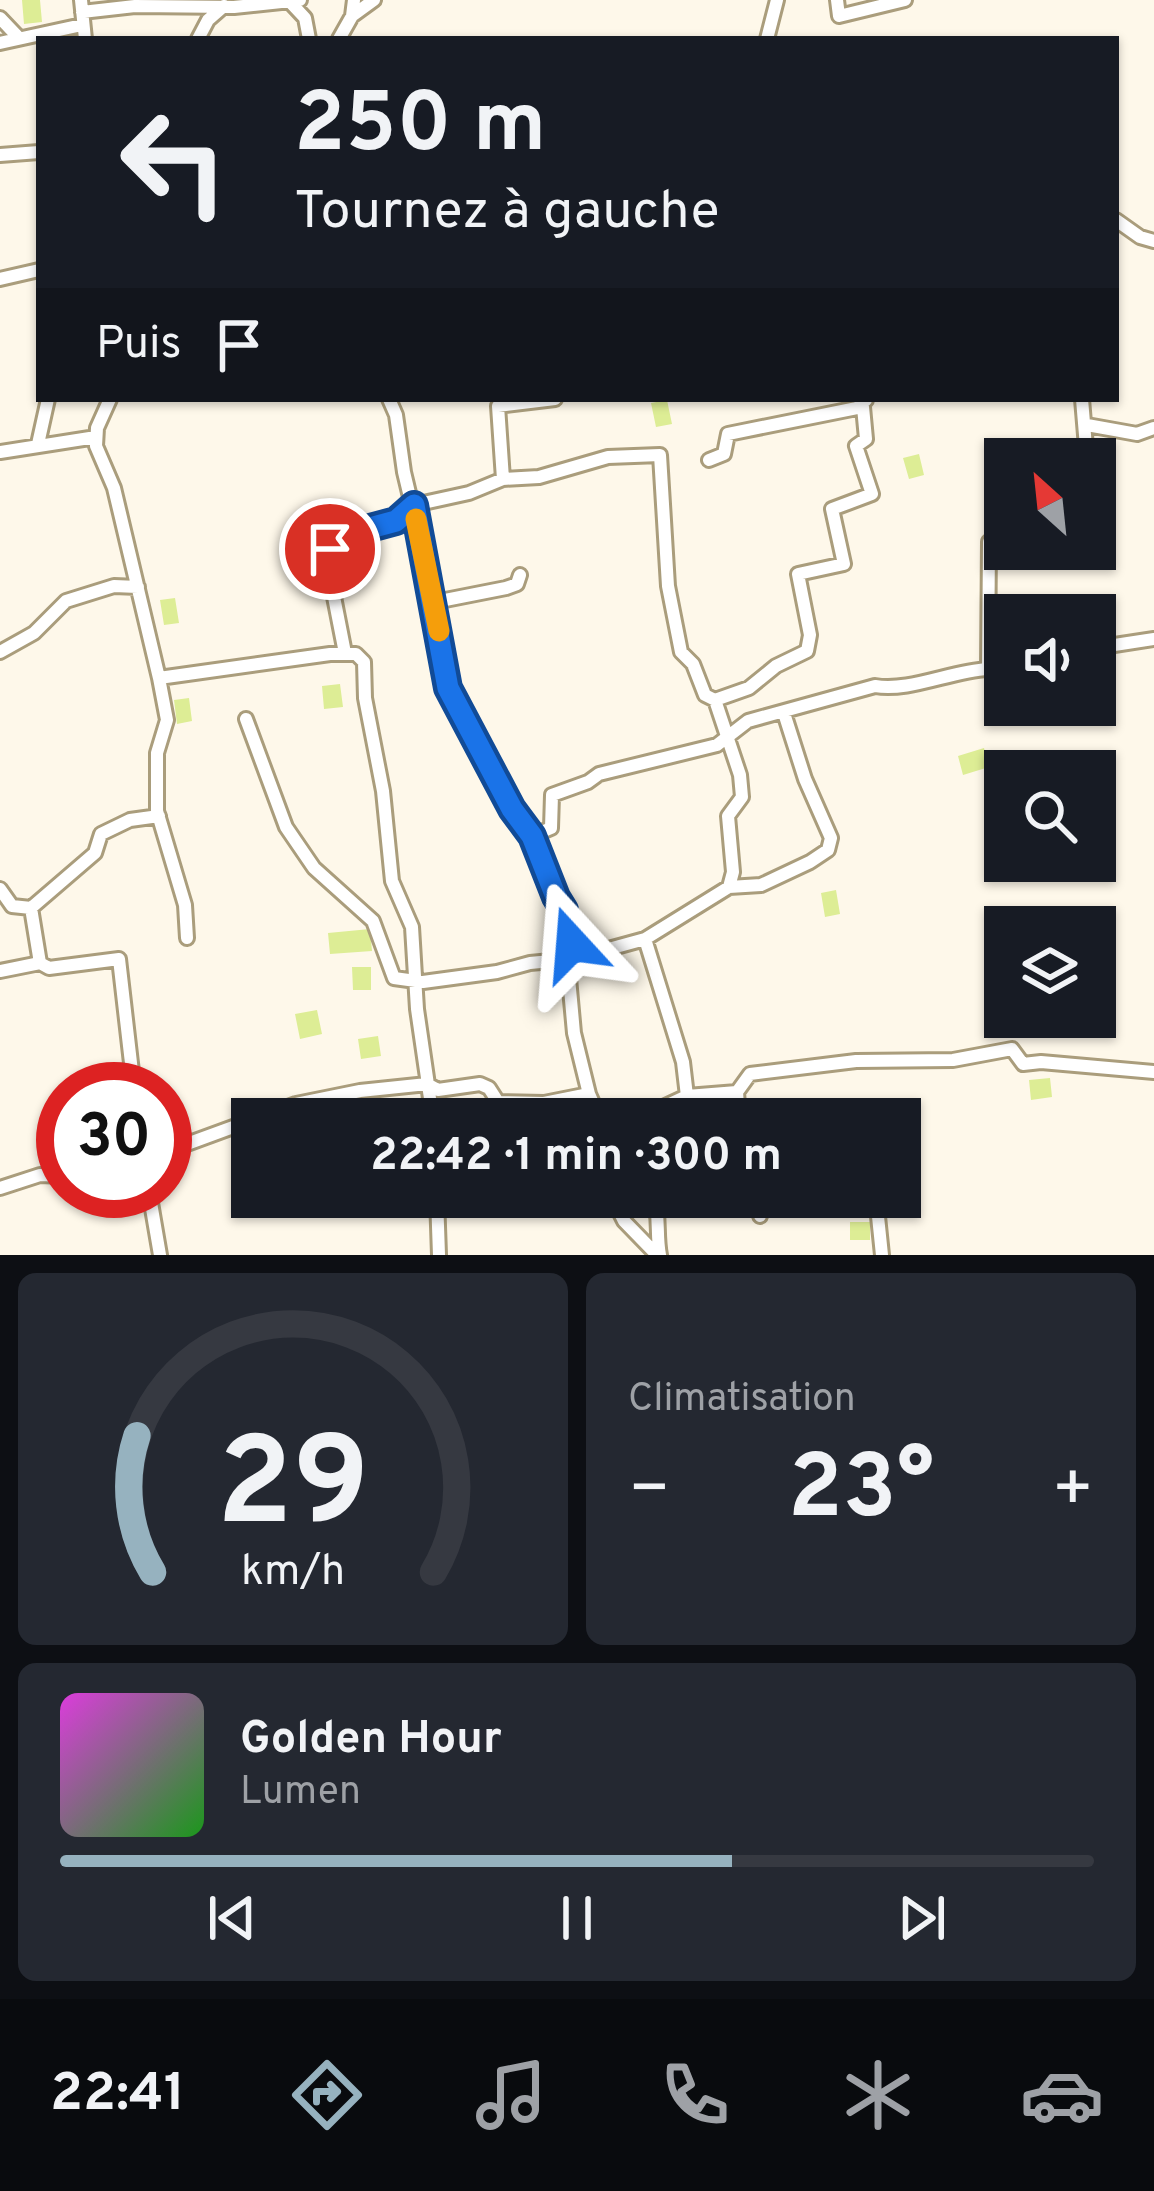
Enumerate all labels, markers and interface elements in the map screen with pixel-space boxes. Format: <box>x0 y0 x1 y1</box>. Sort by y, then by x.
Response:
text: 250 m <box>294 75 546 181</box>
icon: left <box>96 84 252 240</box>
text: Tournez à gauche <box>294 179 720 248</box>
icon: arrive <box>206 312 272 378</box>
text: Puis <box>96 317 182 374</box>
north arrow <box>984 438 1116 570</box>
map controls <box>984 438 1116 1038</box>
pin <box>279 498 381 600</box>
icon: arrive <box>297 516 363 582</box>
button: sound <box>984 594 1116 726</box>
button: search <box>984 750 1116 882</box>
position arrow <box>509 881 635 1007</box>
button: layers <box>984 906 1116 1038</box>
speed limit sign: 30 <box>36 1062 192 1218</box>
text: 22:42 · 1 min · 300 m <box>370 1129 782 1186</box>
text: Climatisation <box>628 1376 856 1425</box>
text: 29 <box>216 1411 370 1569</box>
text: 23° <box>788 1436 934 1549</box>
text: − <box>628 1451 671 1534</box>
text: + <box>1051 1451 1094 1534</box>
text: km/h <box>241 1546 345 1600</box>
text: Golden Hour <box>240 1712 502 1769</box>
text: Lumen <box>240 1769 361 1818</box>
icon: previous <box>199 1885 265 1951</box>
icon: pause <box>544 1885 610 1951</box>
icon: next <box>889 1885 955 1951</box>
icon: directions <box>285 2053 369 2137</box>
icon: music <box>469 2053 553 2137</box>
icon: phone <box>653 2053 737 2137</box>
icon: climate <box>836 2053 920 2137</box>
icon: car <box>1020 2053 1104 2137</box>
text: 22:41 <box>50 2061 185 2130</box>

